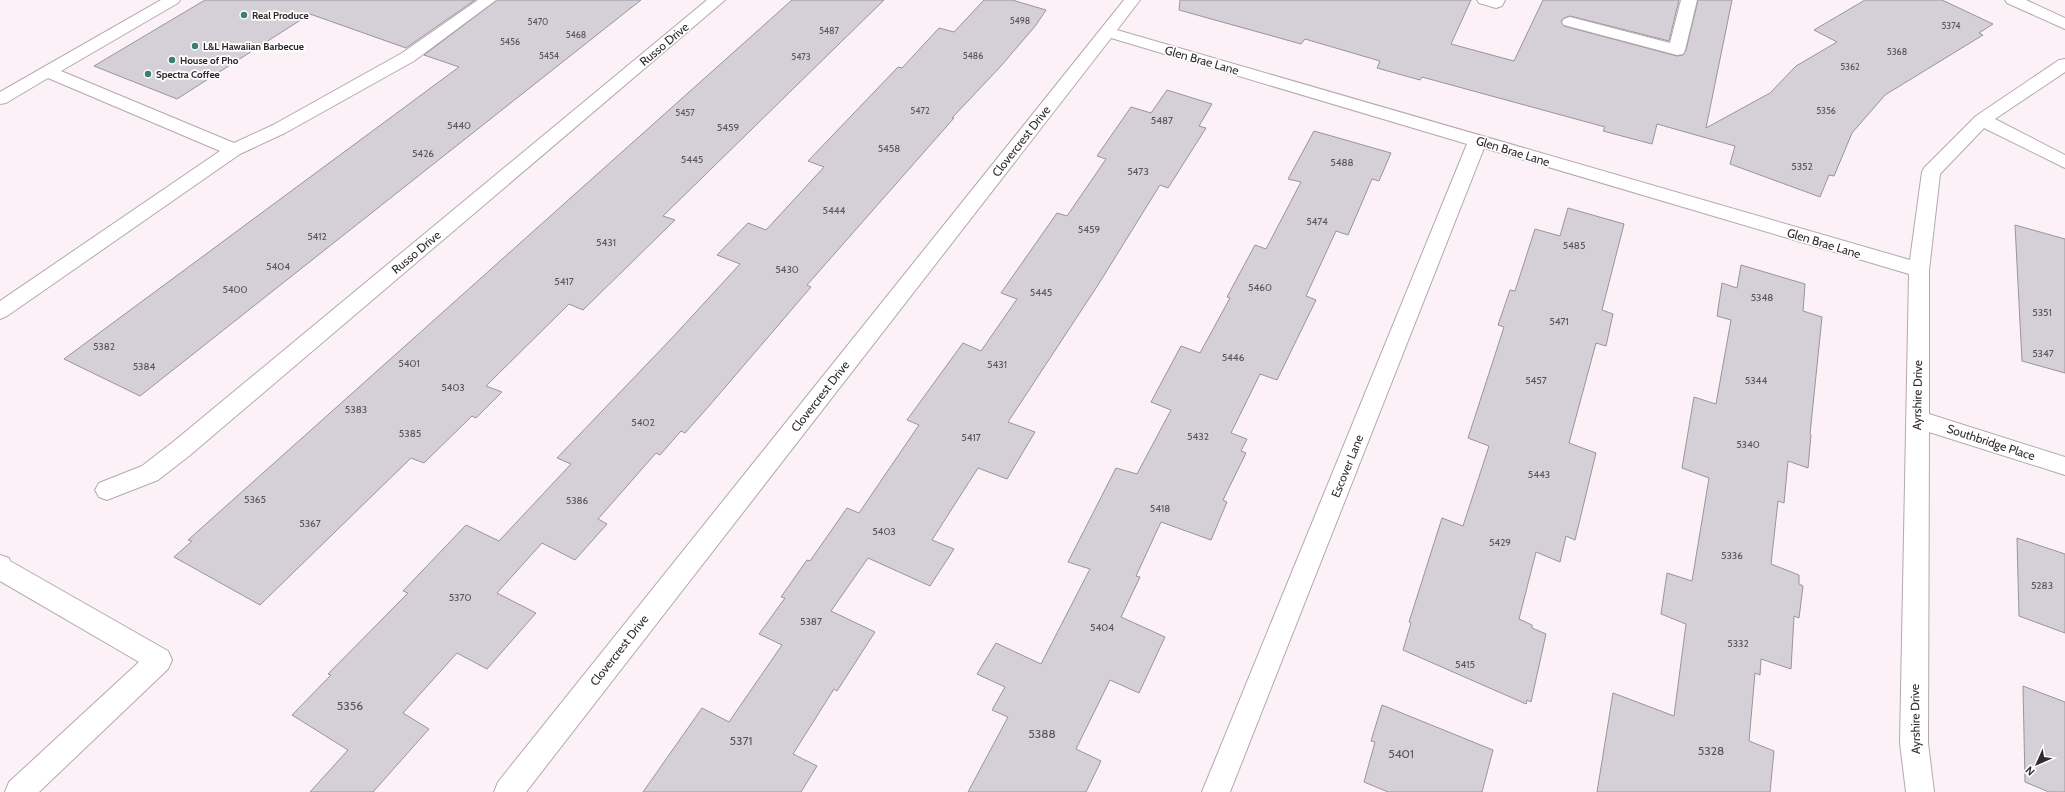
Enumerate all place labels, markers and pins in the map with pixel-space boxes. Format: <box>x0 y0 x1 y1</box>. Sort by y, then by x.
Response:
place label: Real Produce <box>252 9 309 22</box>
marker: Real Produce <box>239 10 249 20</box>
place label: L&L Hawaiian Barbecue <box>203 40 304 53</box>
marker: L&L Hawaiian Barbecue <box>190 41 200 51</box>
place label: House of Pho <box>180 54 239 67</box>
marker: House of Pho <box>167 55 177 65</box>
place label: Spectra Coffee <box>156 68 220 81</box>
marker: Spectra Coffee <box>143 69 153 79</box>

